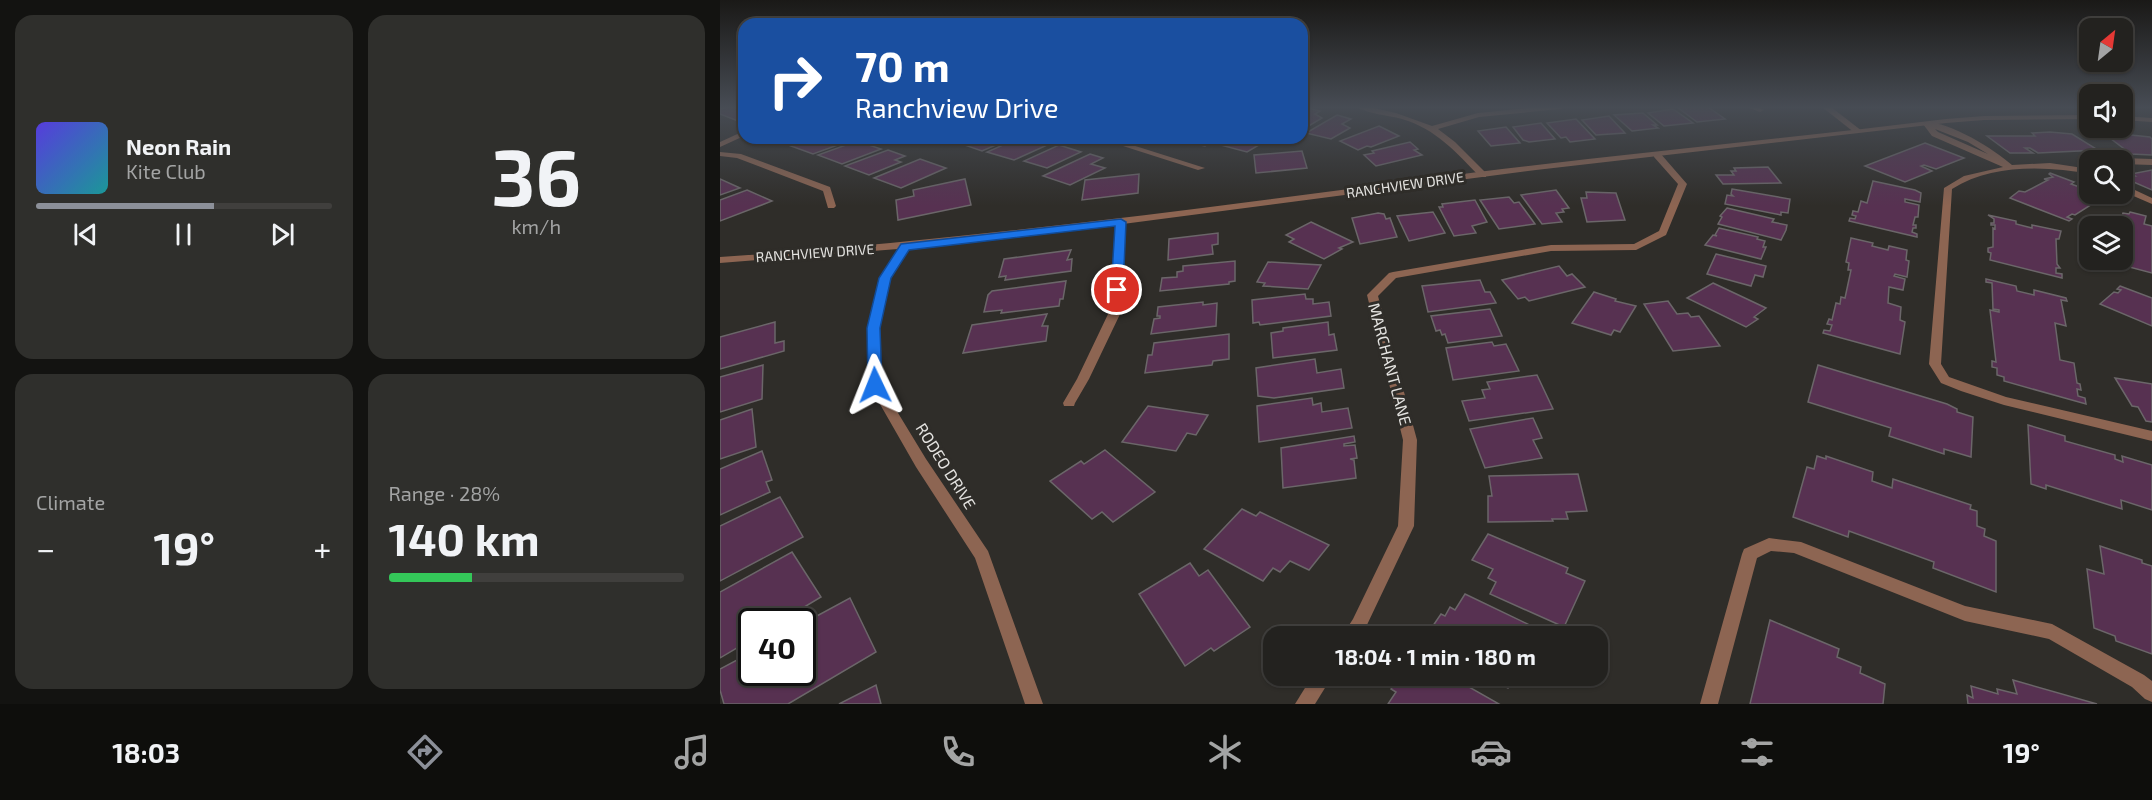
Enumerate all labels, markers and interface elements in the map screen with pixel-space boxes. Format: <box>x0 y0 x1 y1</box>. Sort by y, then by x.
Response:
north arrow <box>2079 18 2133 72</box>
map controls <box>2079 18 2133 270</box>
text: 70 m <box>855 40 950 90</box>
icon: right <box>756 42 834 120</box>
button: sound <box>2079 84 2133 138</box>
text: Ranchview Drive <box>855 91 1058 123</box>
text: 36 <box>491 128 581 222</box>
text: Neon Rain <box>126 133 231 159</box>
button: search <box>2079 150 2133 204</box>
text: Kite Club <box>126 159 206 183</box>
street label: RANCHVIEW DRIVE <box>1345 168 1465 201</box>
text: km/h <box>511 214 561 238</box>
button: layers <box>2079 216 2133 270</box>
icon: previous <box>69 218 102 251</box>
icon: pause <box>167 218 200 251</box>
icon: next <box>266 218 299 251</box>
street label: RANCHVIEW DRIVE <box>755 240 875 265</box>
pin <box>1091 264 1142 315</box>
icon: arrive <box>1100 273 1133 306</box>
street label: MARCHANT LANE <box>1365 301 1416 427</box>
position arrow <box>843 353 907 417</box>
street label: RODEO DRIVE <box>912 419 980 512</box>
text: Range · 28% <box>389 481 500 505</box>
text: Climate <box>36 490 105 514</box>
text: 140 km <box>389 511 540 565</box>
text: 19° <box>154 520 215 574</box>
text: − <box>36 528 55 568</box>
text: + <box>313 528 331 568</box>
speed limit sign: 40 <box>738 608 816 686</box>
text: 18:04 · 1 min · 180 m <box>1335 643 1536 669</box>
icon: directions <box>404 731 446 773</box>
icon: music <box>671 731 713 773</box>
icon: phone <box>937 731 979 773</box>
icon: climate <box>1204 731 1246 773</box>
icon: car <box>1470 731 1512 773</box>
icon: filters <box>1736 731 1778 773</box>
text: 18:03 <box>112 736 180 768</box>
text: 19° <box>2003 736 2040 768</box>

